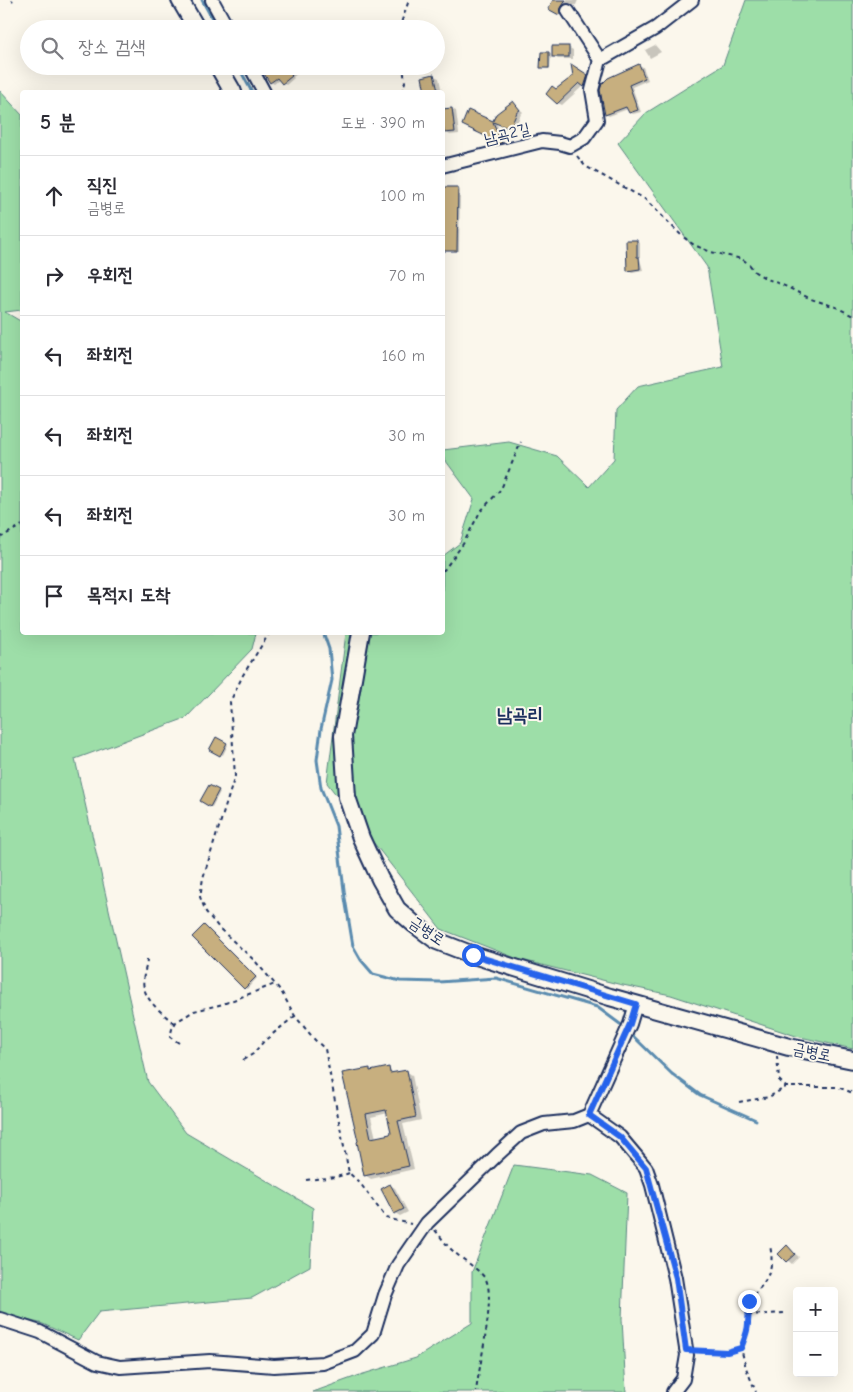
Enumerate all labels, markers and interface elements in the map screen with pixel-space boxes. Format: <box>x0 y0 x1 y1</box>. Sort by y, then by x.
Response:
search box <box>20 20 445 75</box>
icon: search <box>38 34 66 62</box>
text: 장소 검색 <box>78 36 146 58</box>
text: 5 분 <box>40 110 76 134</box>
text: 도보 · 390 m <box>341 114 425 132</box>
street label: 남곡2길 <box>482 120 532 148</box>
text: 직진 <box>87 174 118 196</box>
icon: ahead <box>40 182 68 210</box>
text: 100 m <box>381 187 425 205</box>
text: 금병로 <box>87 199 126 217</box>
icon: right <box>40 262 68 290</box>
text: 우회전 <box>87 264 133 286</box>
text: 70 m <box>389 267 425 285</box>
icon: left <box>40 342 68 370</box>
text: 좌회전 <box>87 344 133 366</box>
text: 160 m <box>382 347 425 365</box>
icon: left <box>40 422 68 450</box>
text: 좌회전 <box>87 424 133 446</box>
text: 30 m <box>389 427 425 445</box>
icon: left <box>40 502 68 530</box>
text: 좌회전 <box>87 504 133 526</box>
text: 30 m <box>389 507 425 525</box>
icon: arrive <box>40 582 68 610</box>
text: 목적지 도착 <box>87 584 170 606</box>
district label: 남곡리 <box>497 704 543 726</box>
street label: 금병로 <box>406 913 448 949</box>
route start <box>462 944 485 967</box>
street label: 금병로 <box>791 1039 833 1065</box>
map controls <box>793 1287 838 1377</box>
button: + <box>793 1287 838 1332</box>
route end <box>738 1290 761 1313</box>
button: − <box>793 1332 838 1377</box>

